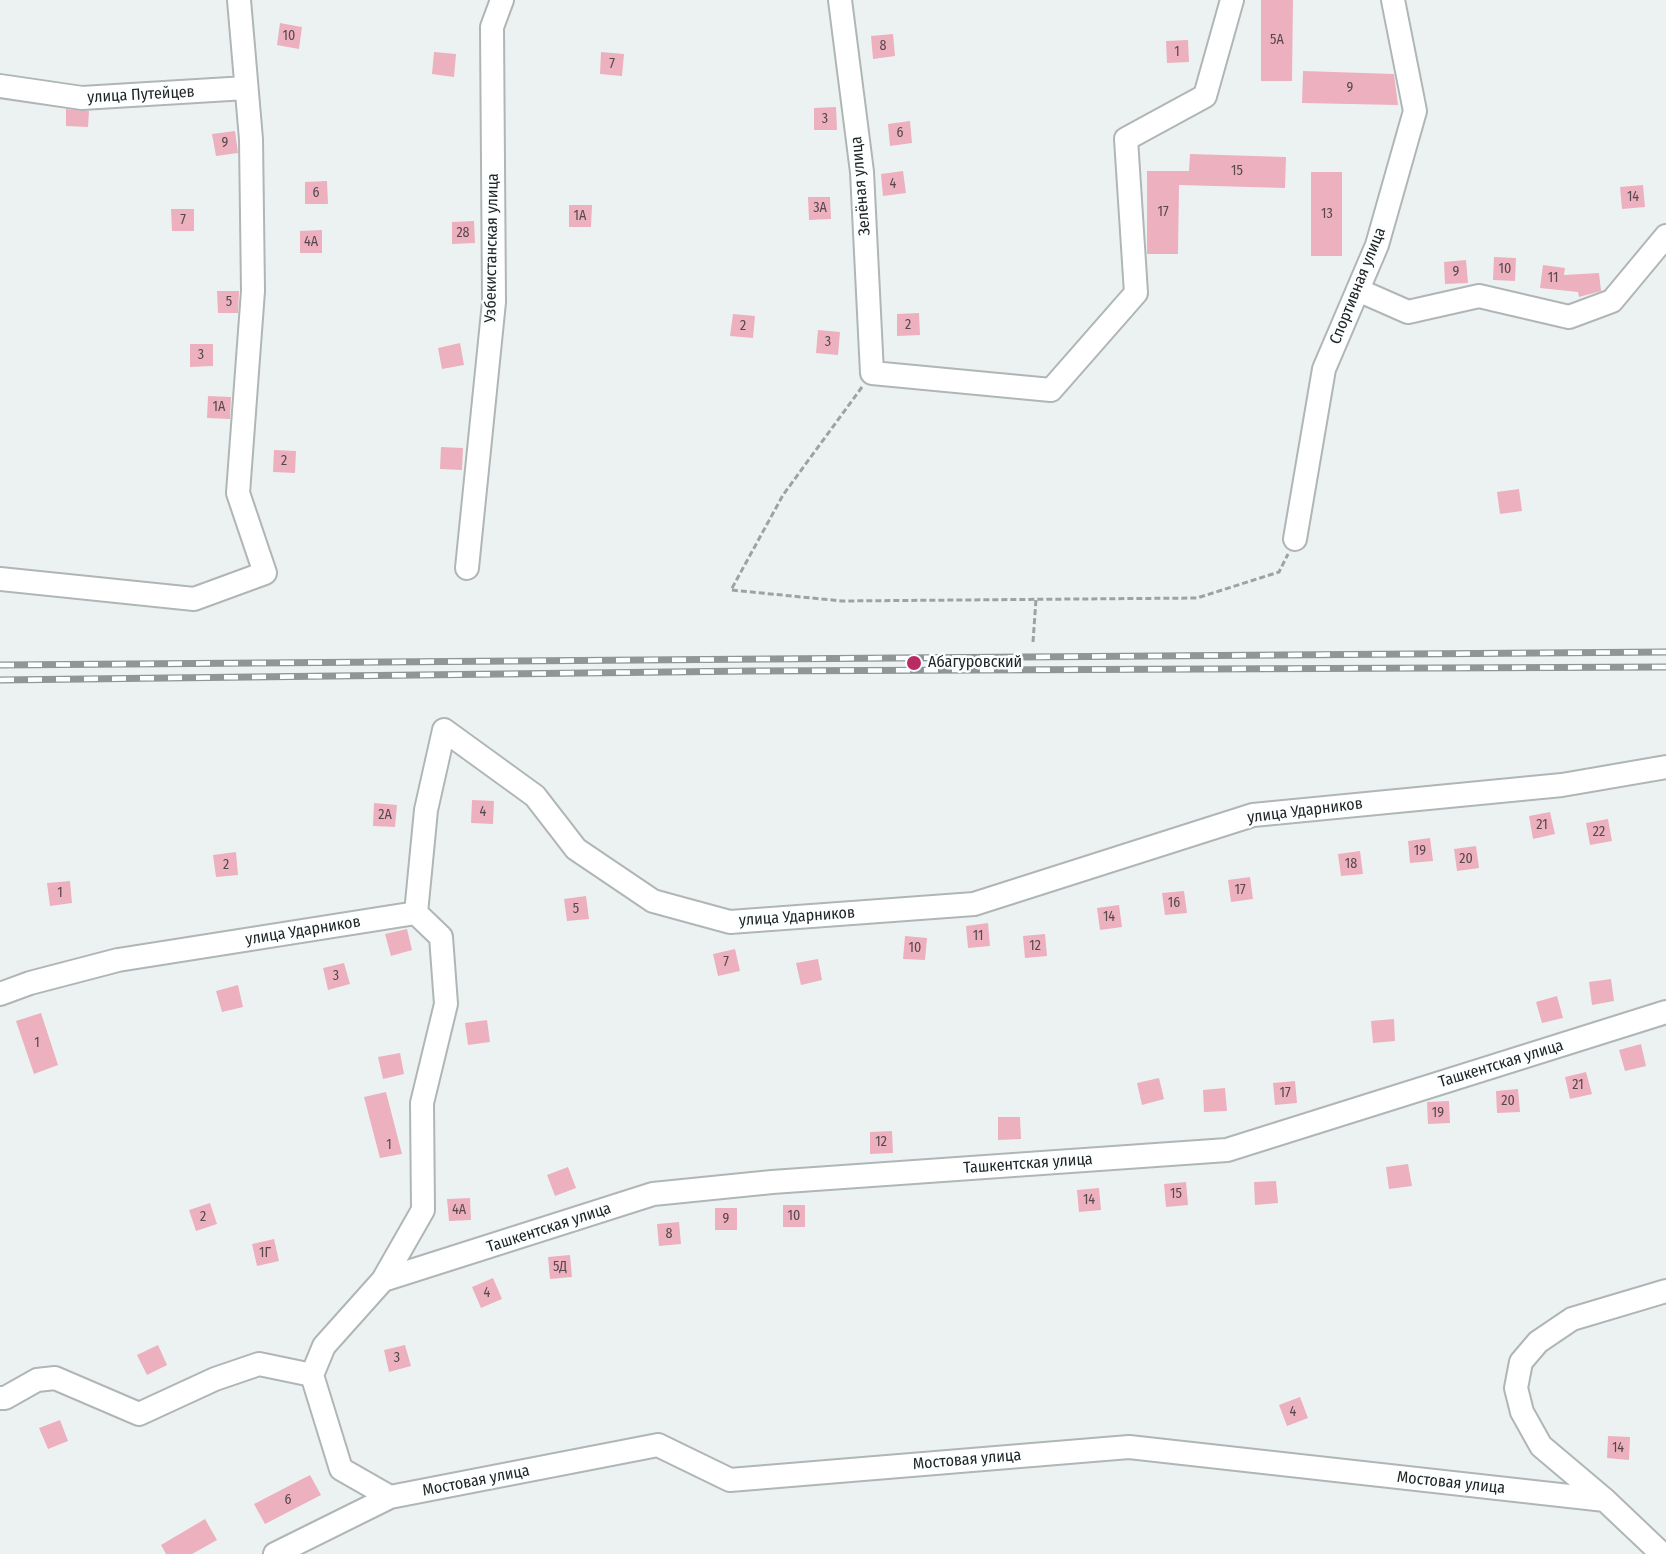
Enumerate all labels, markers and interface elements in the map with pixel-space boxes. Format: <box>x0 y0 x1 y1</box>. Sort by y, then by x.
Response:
house number: 10 <box>283 28 295 44</box>
house number: 5А <box>1270 32 1284 48</box>
house number: 8 <box>880 38 886 54</box>
house number: 1 <box>1174 44 1180 60</box>
house number: 7 <box>609 56 615 72</box>
house number: 9 <box>1347 80 1353 96</box>
street label: улица Путейцев <box>87 83 195 107</box>
house number: 3 <box>822 111 828 127</box>
house number: 6 <box>897 125 903 141</box>
house number: 9 <box>222 135 228 151</box>
street label: Зелёная улица <box>847 136 875 236</box>
house number: 15 <box>1231 163 1243 179</box>
street label: Узбекистанская улица <box>481 173 503 323</box>
house number: 4 <box>890 176 896 192</box>
house number: 6 <box>313 185 319 201</box>
house number: 14 <box>1627 189 1639 205</box>
house number: 3А <box>813 200 827 216</box>
house number: 17 <box>1157 204 1169 220</box>
house number: 13 <box>1321 206 1333 222</box>
house number: 1А <box>574 208 586 224</box>
house number: 7 <box>180 212 186 228</box>
house number: 28 <box>456 225 470 241</box>
street label: Спортивная улица <box>1326 225 1390 347</box>
house number: 4А <box>304 234 318 250</box>
house number: 10 <box>1499 261 1511 277</box>
house number: 9 <box>1453 264 1459 280</box>
house number: 11 <box>1548 270 1558 286</box>
house number: 5 <box>226 294 232 310</box>
house number: 2 <box>905 317 911 333</box>
house number: 2 <box>740 318 746 334</box>
house number: 3 <box>825 334 831 350</box>
house number: 3 <box>198 347 204 363</box>
house number: 1А <box>213 399 225 415</box>
house number: 2 <box>281 453 287 469</box>
place label: Абагуровский <box>928 653 1022 673</box>
marker: Абагуровский <box>905 654 923 672</box>
street label: улица Ударников <box>1246 794 1364 828</box>
house number: 4 <box>480 804 486 820</box>
house number: 2А <box>378 807 392 823</box>
house number: 21 <box>1536 817 1548 833</box>
house number: 22 <box>1593 824 1605 840</box>
house number: 19 <box>1414 843 1426 859</box>
house number: 20 <box>1459 851 1473 867</box>
house number: 18 <box>1345 856 1357 872</box>
house number: 2 <box>223 857 229 873</box>
house number: 17 <box>1234 882 1246 898</box>
house number: 1 <box>57 885 63 901</box>
house number: 16 <box>1168 895 1180 911</box>
house number: 5 <box>573 901 579 917</box>
street label: улица Ударников <box>738 903 856 931</box>
house number: 14 <box>1103 909 1115 925</box>
street label: улица Ударников <box>244 912 362 950</box>
house number: 11 <box>973 928 983 944</box>
house number: 12 <box>1029 938 1041 954</box>
house number: 10 <box>909 940 921 956</box>
house number: 7 <box>723 954 729 970</box>
house number: 3 <box>333 968 339 984</box>
house number: 1 <box>34 1035 40 1051</box>
street label: Ташкентская улица <box>1436 1036 1566 1092</box>
house number: 21 <box>1572 1077 1584 1093</box>
house number: 17 <box>1279 1085 1291 1101</box>
house number: 20 <box>1501 1093 1515 1109</box>
house number: 19 <box>1432 1105 1444 1121</box>
house number: 12 <box>875 1134 887 1150</box>
house number: 1 <box>386 1137 392 1153</box>
street label: Ташкентская улица <box>963 1150 1093 1178</box>
house number: 15 <box>1170 1186 1182 1202</box>
house number: 14 <box>1083 1192 1095 1208</box>
street label: Ташкентская улица <box>484 1199 614 1257</box>
house number: 4А <box>452 1202 466 1218</box>
house number: 10 <box>788 1208 800 1224</box>
house number: 2 <box>200 1209 206 1225</box>
house number: 9 <box>723 1211 729 1227</box>
house number: 8 <box>666 1226 672 1242</box>
house number: 1Г <box>259 1245 271 1261</box>
house number: 5Д <box>553 1259 567 1275</box>
house number: 4 <box>484 1285 490 1301</box>
house number: 3 <box>394 1350 400 1366</box>
house number: 4 <box>1290 1404 1296 1420</box>
house number: 14 <box>1612 1440 1624 1456</box>
street label: Мостовая улица <box>912 1446 1022 1474</box>
street label: Мостовая улица <box>421 1461 531 1501</box>
street label: Мостовая улица <box>1396 1468 1506 1498</box>
house number: 6 <box>285 1492 291 1508</box>

